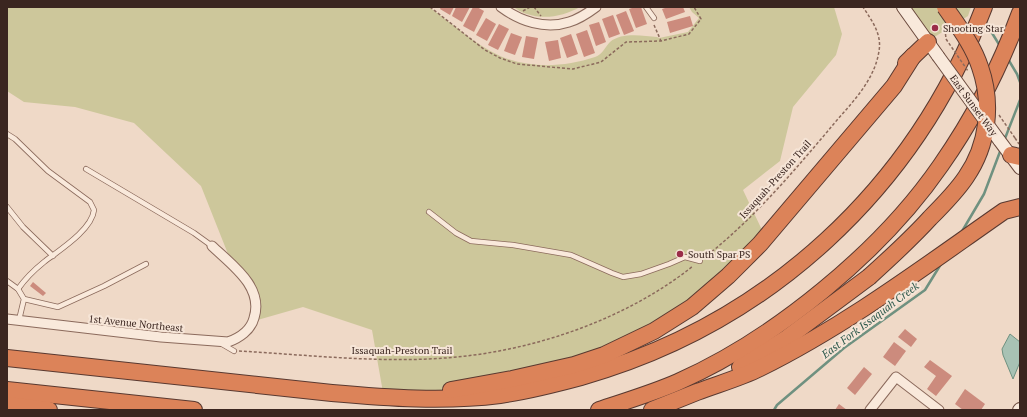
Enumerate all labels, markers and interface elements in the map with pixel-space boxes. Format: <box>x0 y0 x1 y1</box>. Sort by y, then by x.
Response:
place label: Shooting Star <box>943 22 1004 35</box>
marker: Shooting Star <box>930 23 940 33</box>
street label: East Sunset Way <box>947 72 1001 139</box>
street label: Issaquah-Preston Trail <box>737 137 814 221</box>
place label: South Spar PS <box>688 248 750 261</box>
marker: South Spar PS <box>675 249 685 259</box>
water label: East Fork Issaquah Creek <box>818 278 922 362</box>
street label: 1st Avenue Northeast <box>88 312 184 335</box>
street label: Issaquah-Preston Trail <box>351 344 453 357</box>

